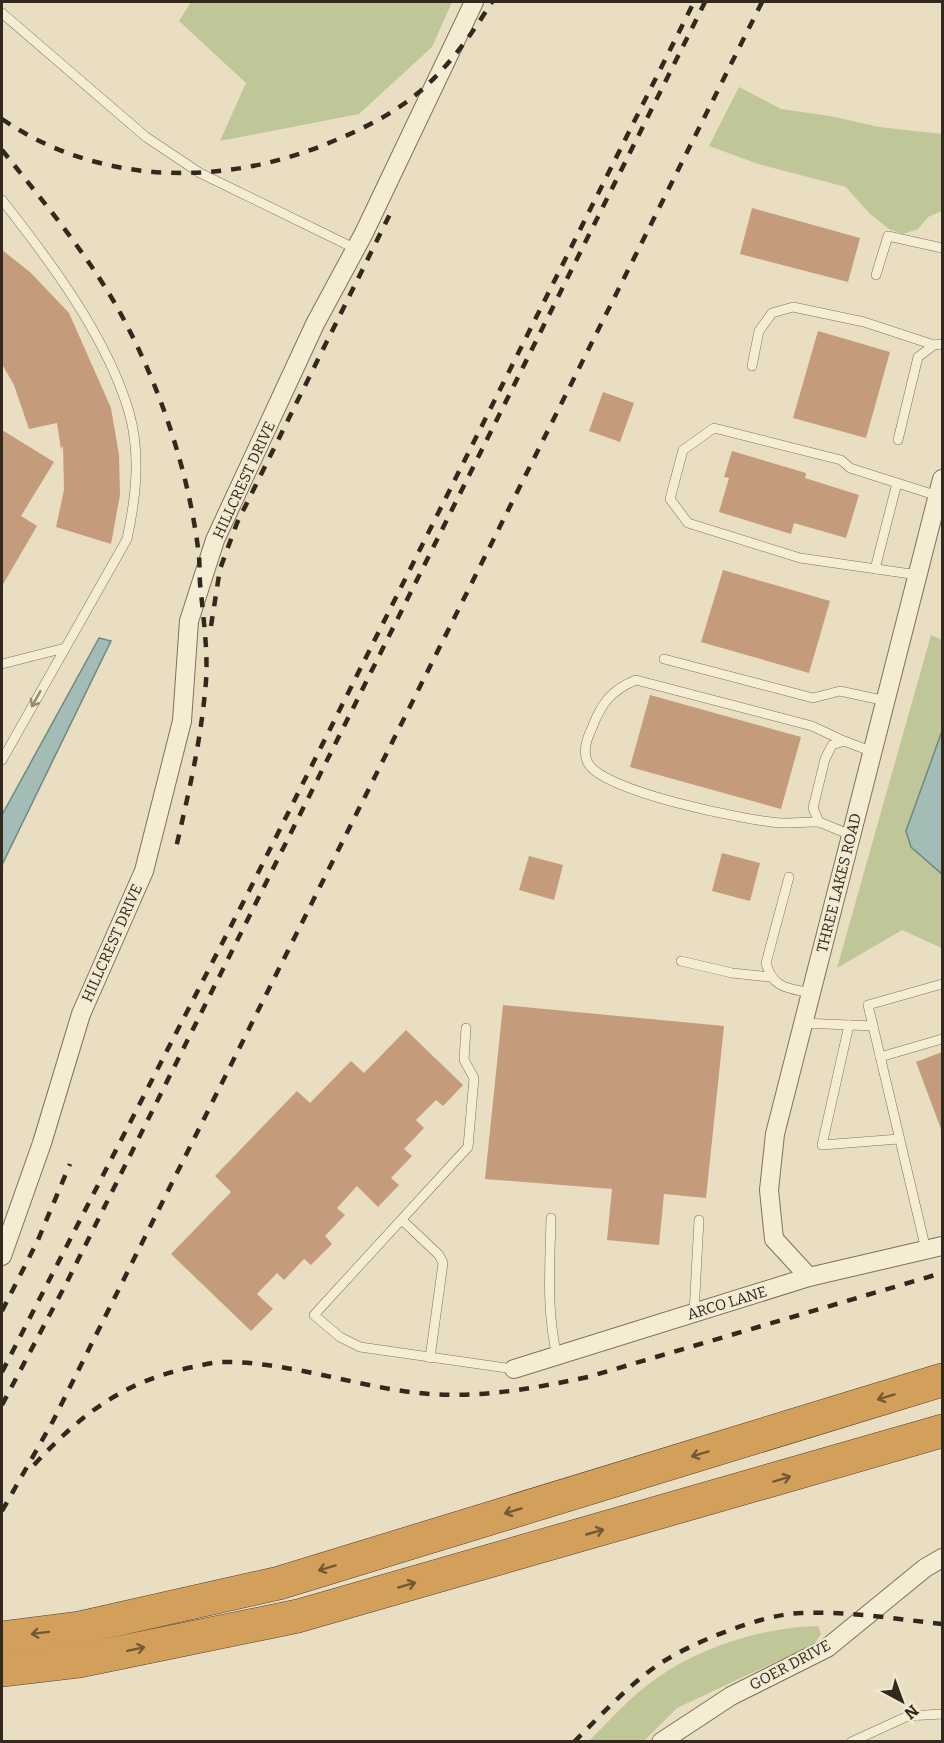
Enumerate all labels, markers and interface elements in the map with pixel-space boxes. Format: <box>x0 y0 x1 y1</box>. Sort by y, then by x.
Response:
street label: HILLCREST DRIVE <box>209 419 279 541</box>
one-way arrow <box>30 690 42 707</box>
street label: THREE LAKES ROAD <box>813 811 865 955</box>
street label: HILLCREST DRIVE <box>78 881 146 1005</box>
street label: ARCO LANE <box>685 1282 769 1324</box>
one-way arrow <box>877 1392 896 1403</box>
one-way arrow <box>691 1449 710 1460</box>
one-way arrow <box>773 1473 792 1484</box>
one-way arrow <box>504 1506 523 1517</box>
one-way arrow <box>585 1526 604 1537</box>
one-way arrow <box>318 1563 337 1574</box>
one-way arrow <box>397 1579 416 1590</box>
one-way arrow <box>31 1628 51 1639</box>
street label: GOER DRIVE <box>746 1636 834 1694</box>
one-way arrow <box>126 1643 145 1654</box>
north arrow <box>872 1671 932 1731</box>
text: N <box>901 1701 922 1723</box>

